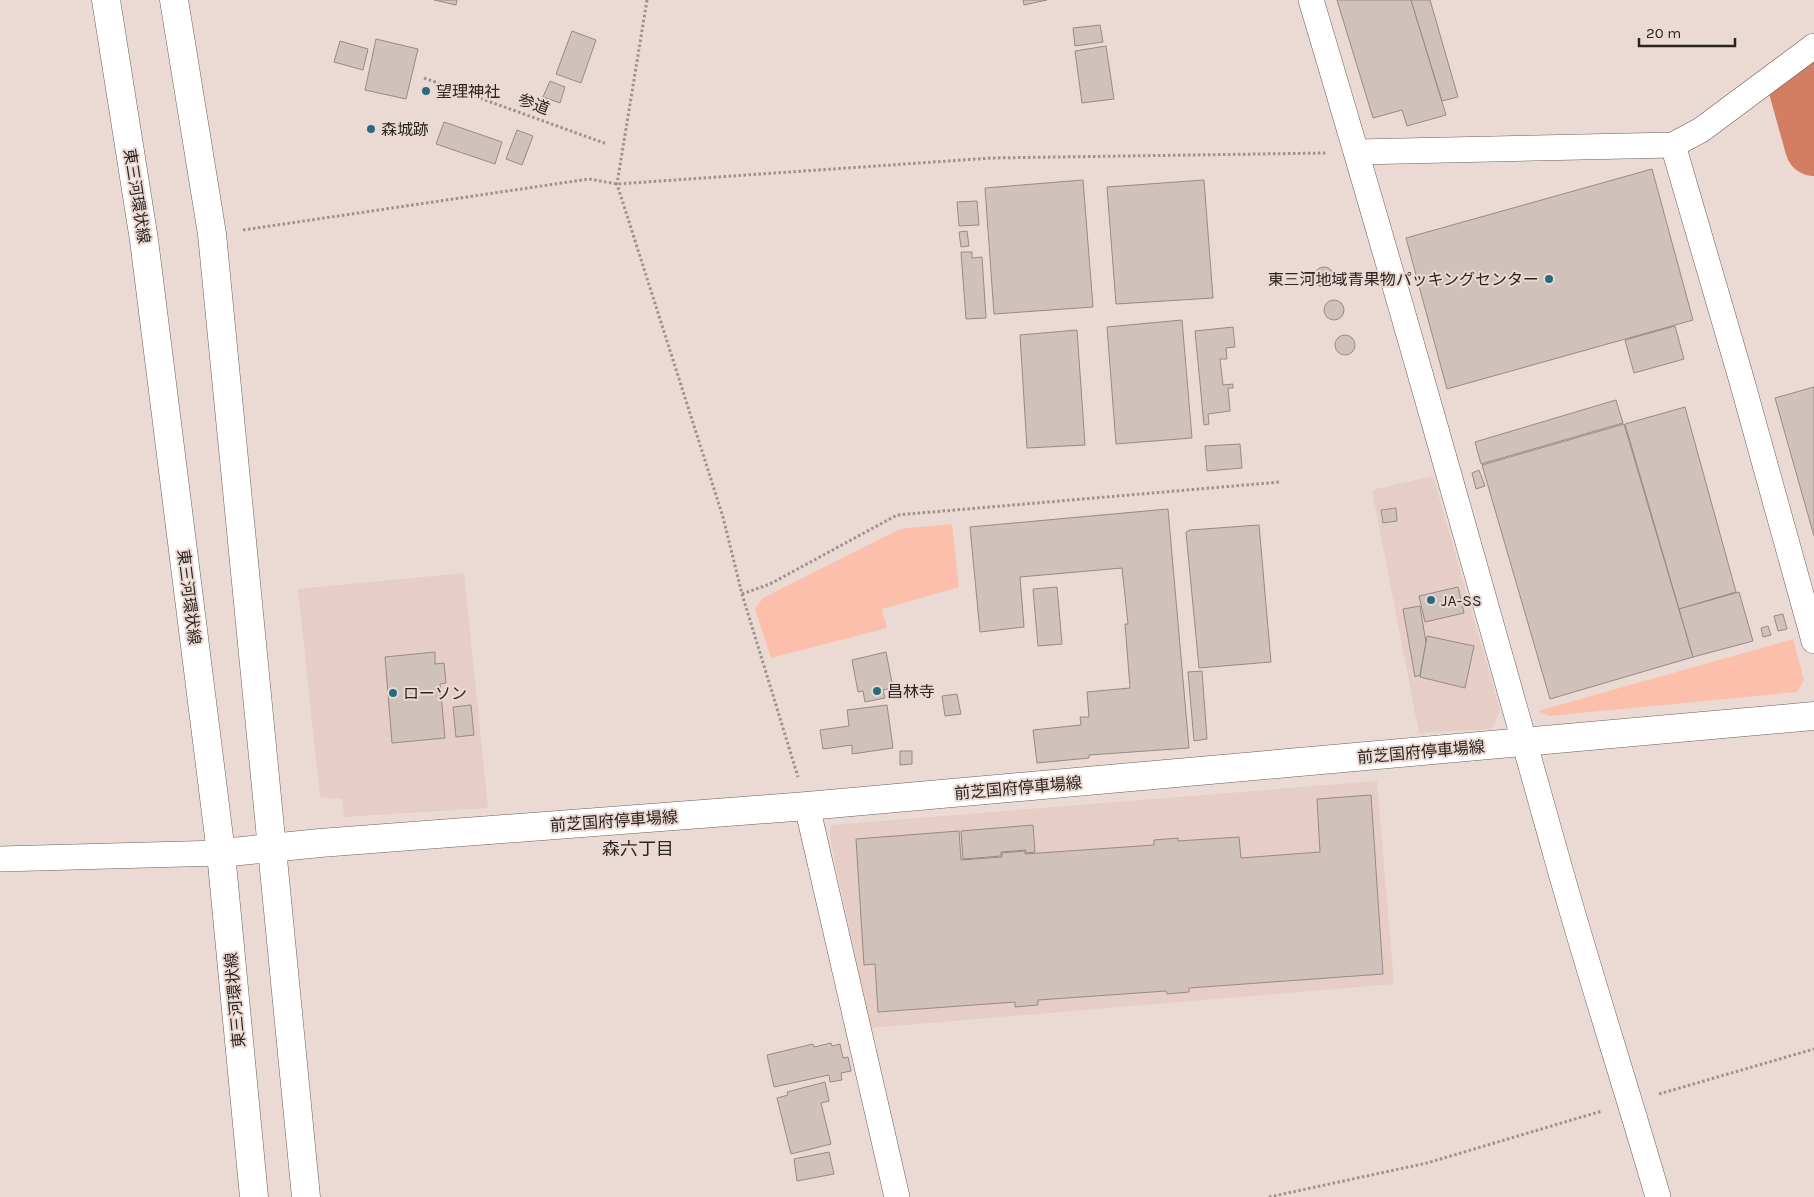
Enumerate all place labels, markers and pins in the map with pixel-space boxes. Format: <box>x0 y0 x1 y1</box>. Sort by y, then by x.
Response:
place label: 望理神社 <box>436 82 500 101</box>
marker: 望理神社 <box>420 85 432 97</box>
place label: 森城跡 <box>381 120 429 139</box>
marker: 森城跡 <box>365 123 377 135</box>
place label: 東三河地域青果物パッキングセンター <box>1267 270 1539 289</box>
marker: 東三河地域青果物パッキングセンター <box>1543 273 1555 285</box>
place label: JA-SS <box>1441 591 1482 610</box>
marker: JA-SS <box>1425 594 1437 606</box>
place label: 昌林寺 <box>887 682 935 701</box>
place label: ローソン <box>403 684 467 703</box>
marker: 昌林寺 <box>871 685 883 697</box>
marker: ローソン <box>387 687 399 699</box>

